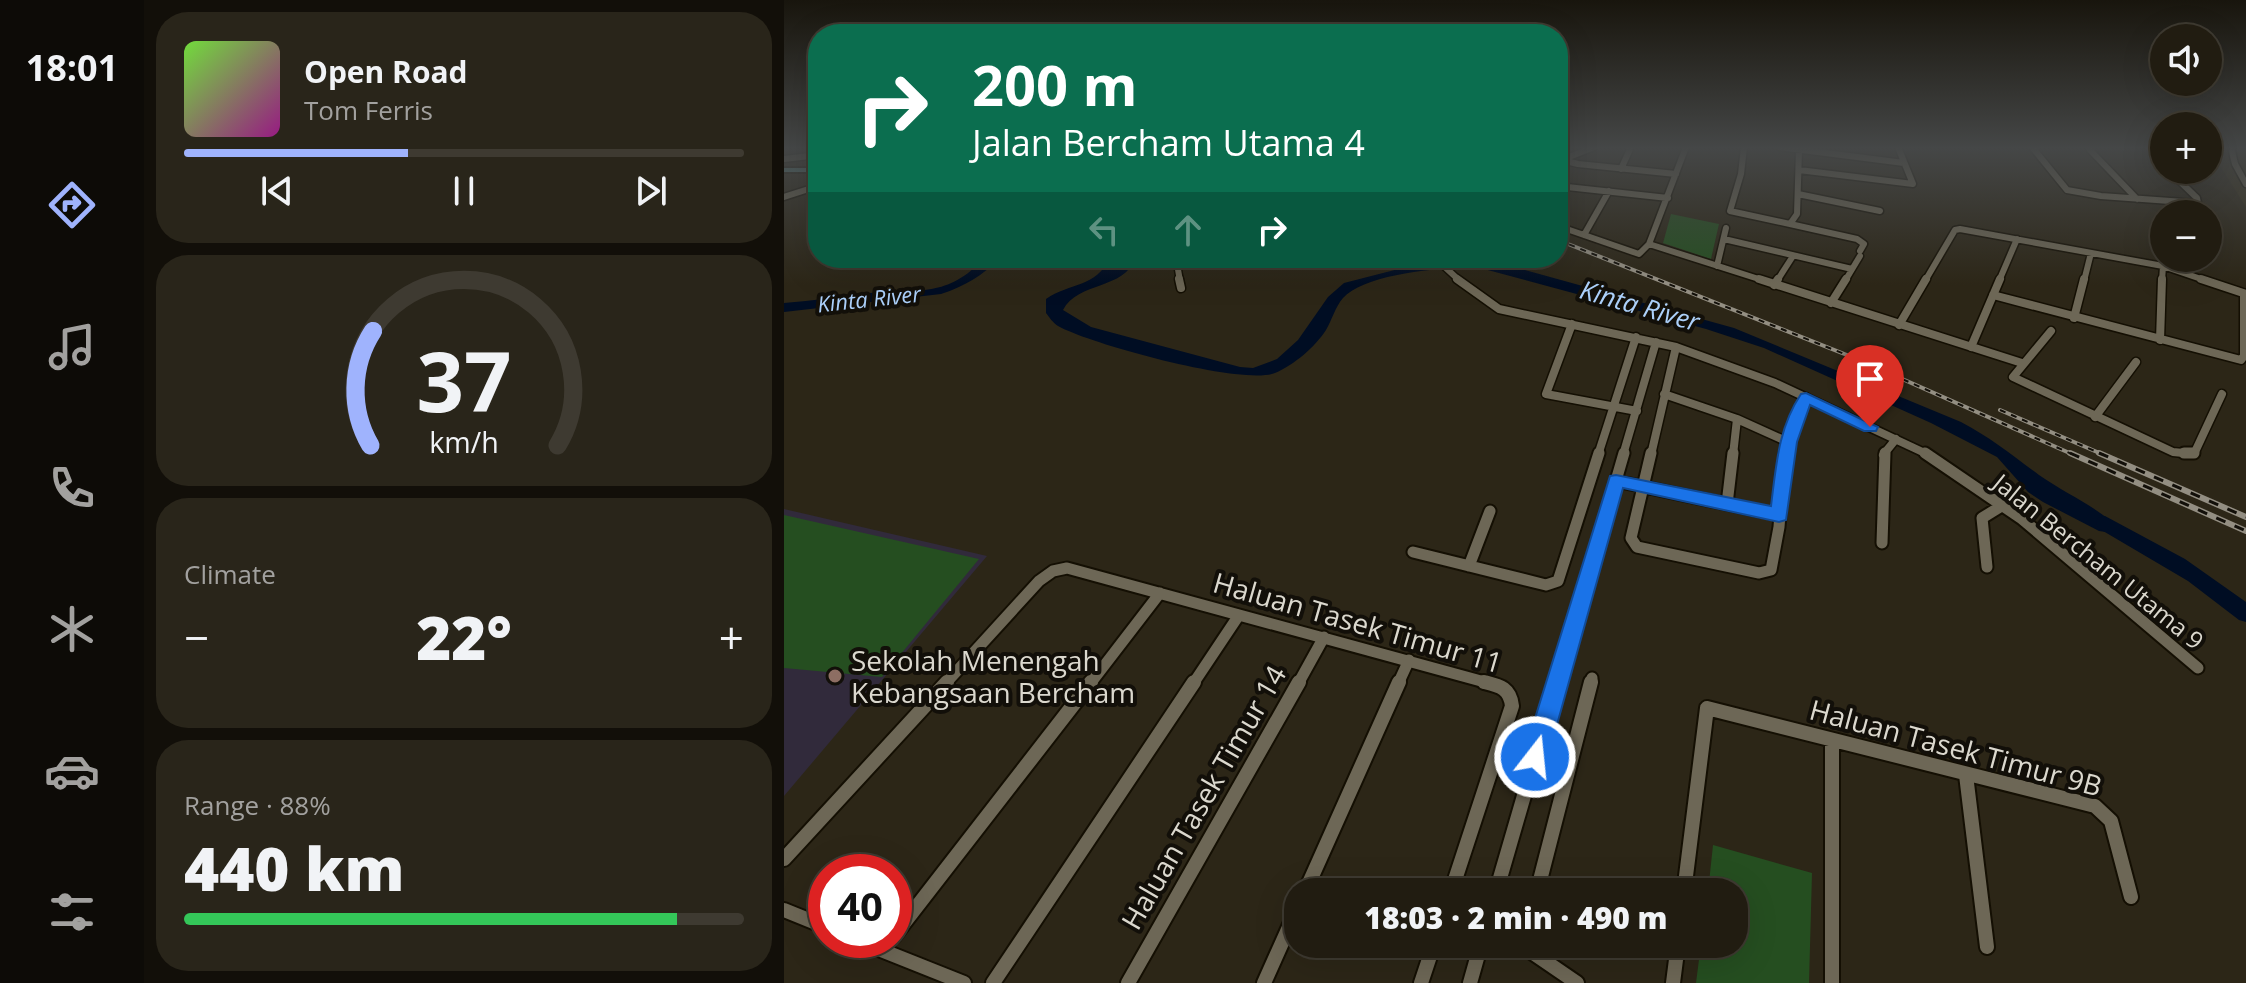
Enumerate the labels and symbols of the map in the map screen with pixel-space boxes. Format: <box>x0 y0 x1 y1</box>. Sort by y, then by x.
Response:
water label: Kinta River <box>1576 271 1706 340</box>
water label: Kinta River <box>816 278 924 318</box>
pin <box>1836 345 1904 427</box>
street label: Jalan Bercham Utama 9 <box>1985 465 2211 656</box>
street label: Haluan Tasek Timur 11 <box>1209 563 1507 681</box>
place label: Sekolah Menengah Kebangsaan Bercham <box>851 641 1135 711</box>
street label: Haluan Tasek Timur 14 <box>1112 658 1294 936</box>
marker: Sekolah Menengah Kebangsaan Bercham <box>826 667 844 685</box>
street label: Haluan Tasek Timur 9B <box>1806 690 2106 804</box>
position arrow <box>1493 715 1577 799</box>
speed limit sign: 40 <box>808 854 912 958</box>

